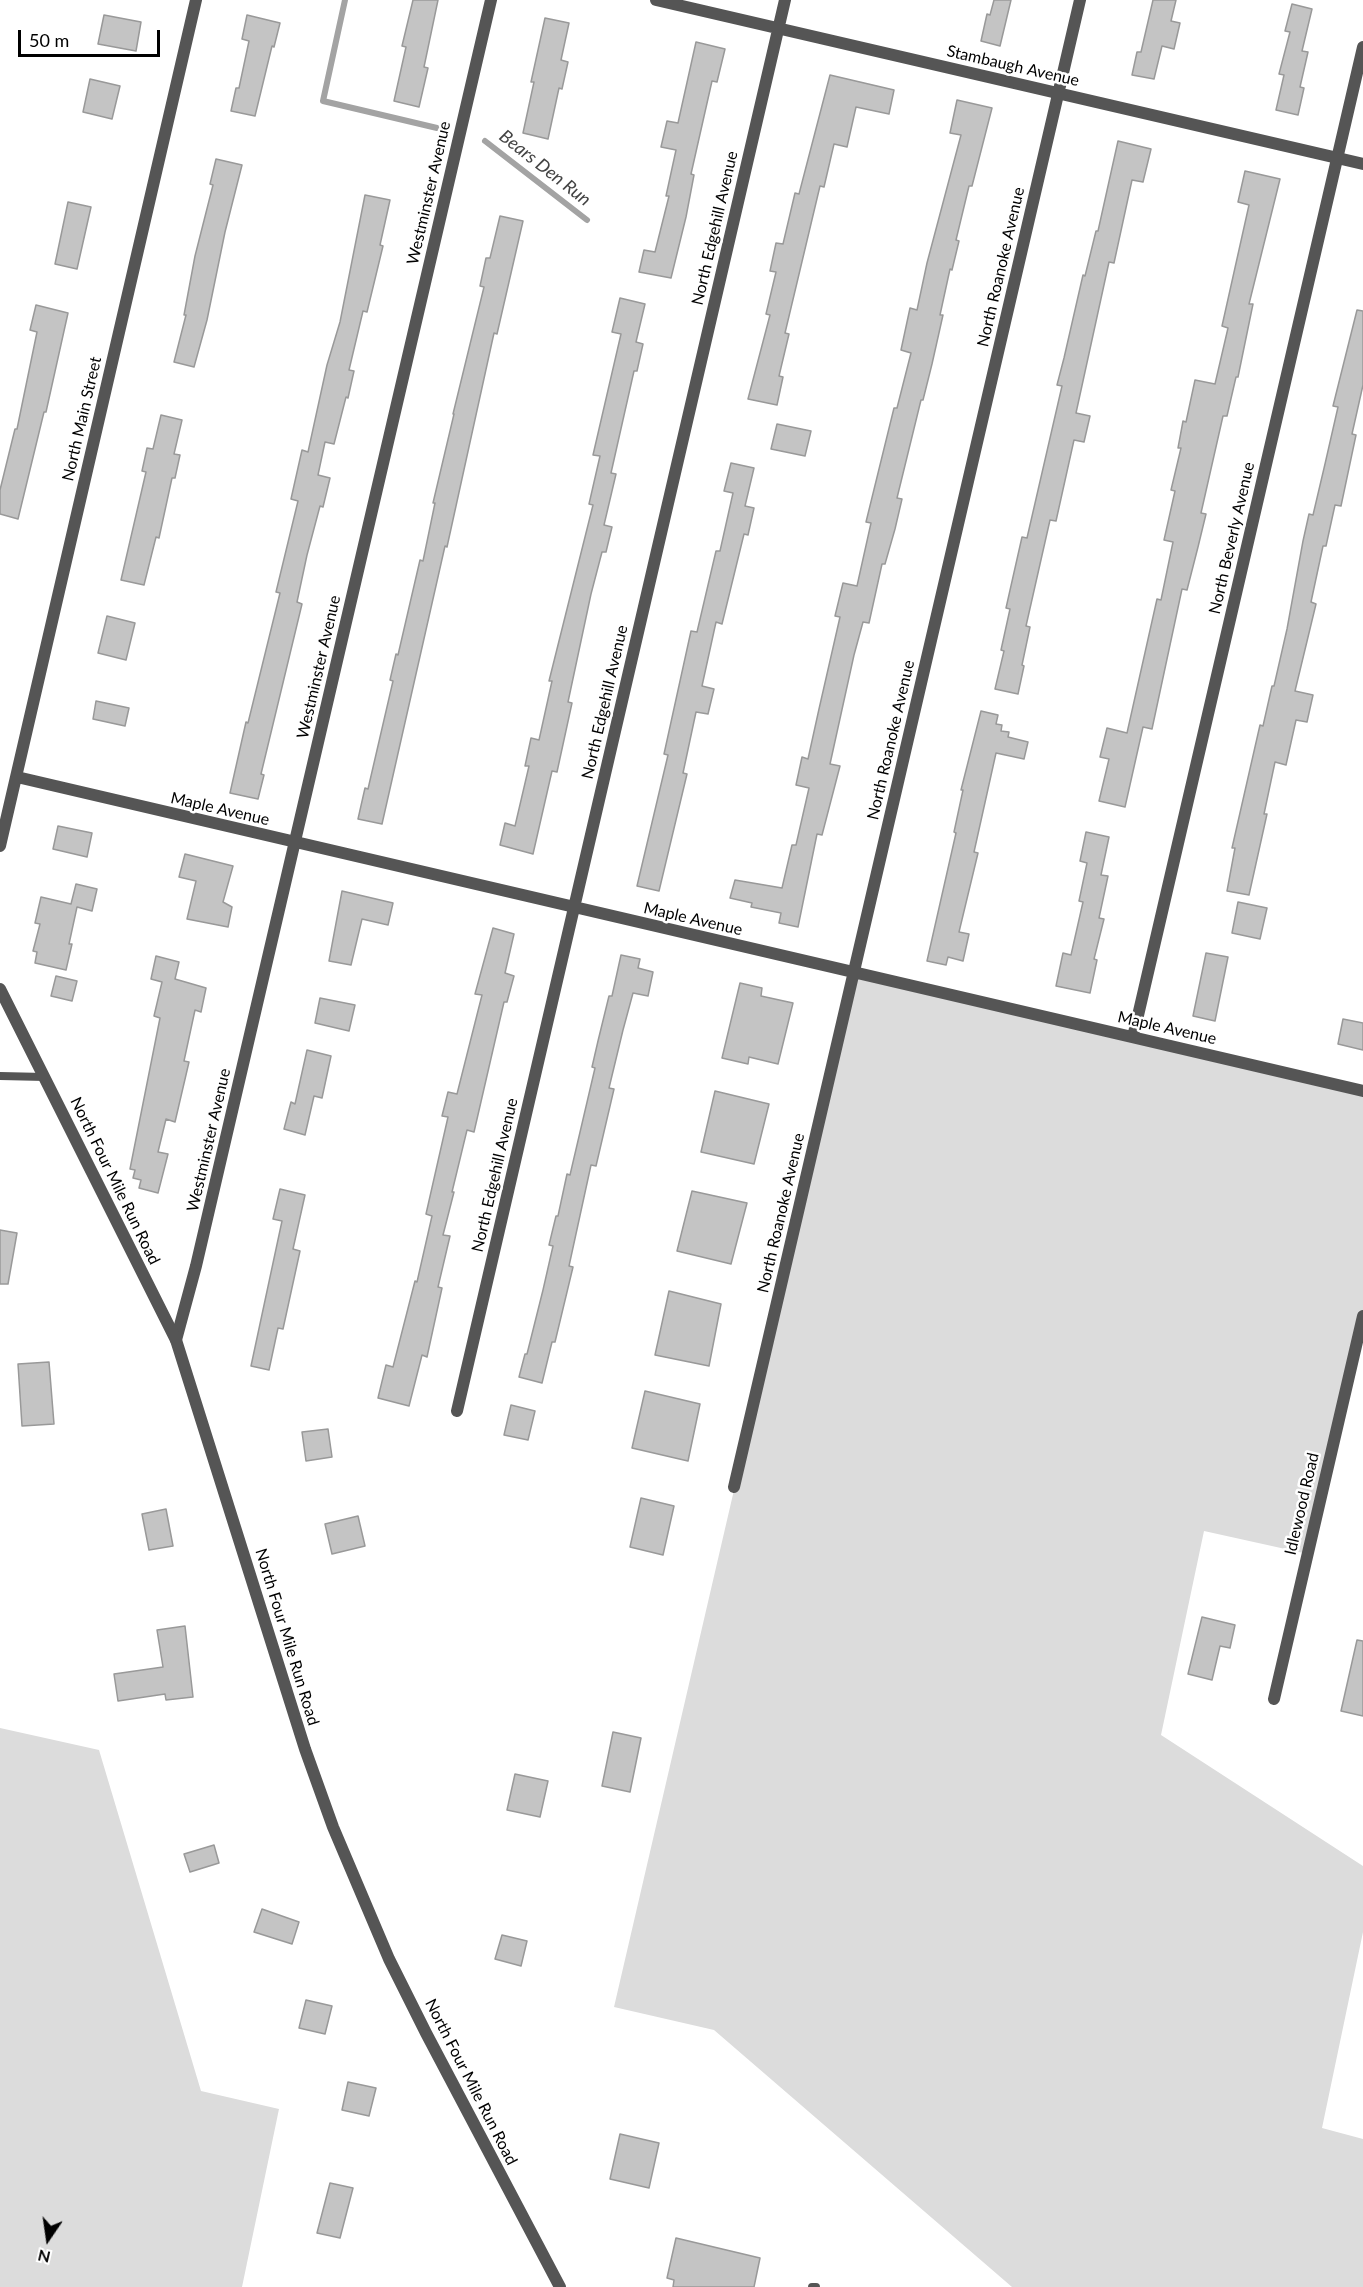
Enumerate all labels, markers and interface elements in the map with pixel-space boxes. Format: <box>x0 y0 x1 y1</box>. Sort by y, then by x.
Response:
scale bar <box>21 18 164 56</box>
text: 50 m <box>29 29 69 51</box>
street label: Stambaugh Avenue <box>945 41 1081 91</box>
street label: Westminster Avenue <box>403 119 455 267</box>
water label: Bears Den Run <box>495 126 595 210</box>
street label: North Edgehill Avenue <box>688 149 742 307</box>
street label: North Roanoke Avenue <box>973 185 1029 349</box>
street label: North Main Street <box>58 355 106 483</box>
street label: North Beverly Avenue <box>1205 460 1259 616</box>
street label: Westminster Avenue <box>293 593 345 741</box>
street label: North Edgehill Avenue <box>578 623 632 781</box>
street label: North Roanoke Avenue <box>863 658 919 822</box>
street label: Maple Avenue <box>169 788 271 830</box>
street label: Maple Avenue <box>642 898 744 940</box>
street label: Maple Avenue <box>1116 1007 1218 1049</box>
street label: Westminster Avenue <box>183 1066 235 1214</box>
street label: North Four Mile Run Road <box>66 1094 164 1268</box>
street label: North Edgehill Avenue <box>468 1096 522 1254</box>
street label: North Roanoke Avenue <box>753 1131 809 1295</box>
street label: Idlewood Road <box>1281 1451 1323 1557</box>
street label: North Four Mile Run Road <box>251 1546 323 1728</box>
street label: North Four Mile Run Road <box>421 1996 521 2168</box>
north arrow <box>18 2209 78 2269</box>
text: N <box>36 2246 52 2268</box>

